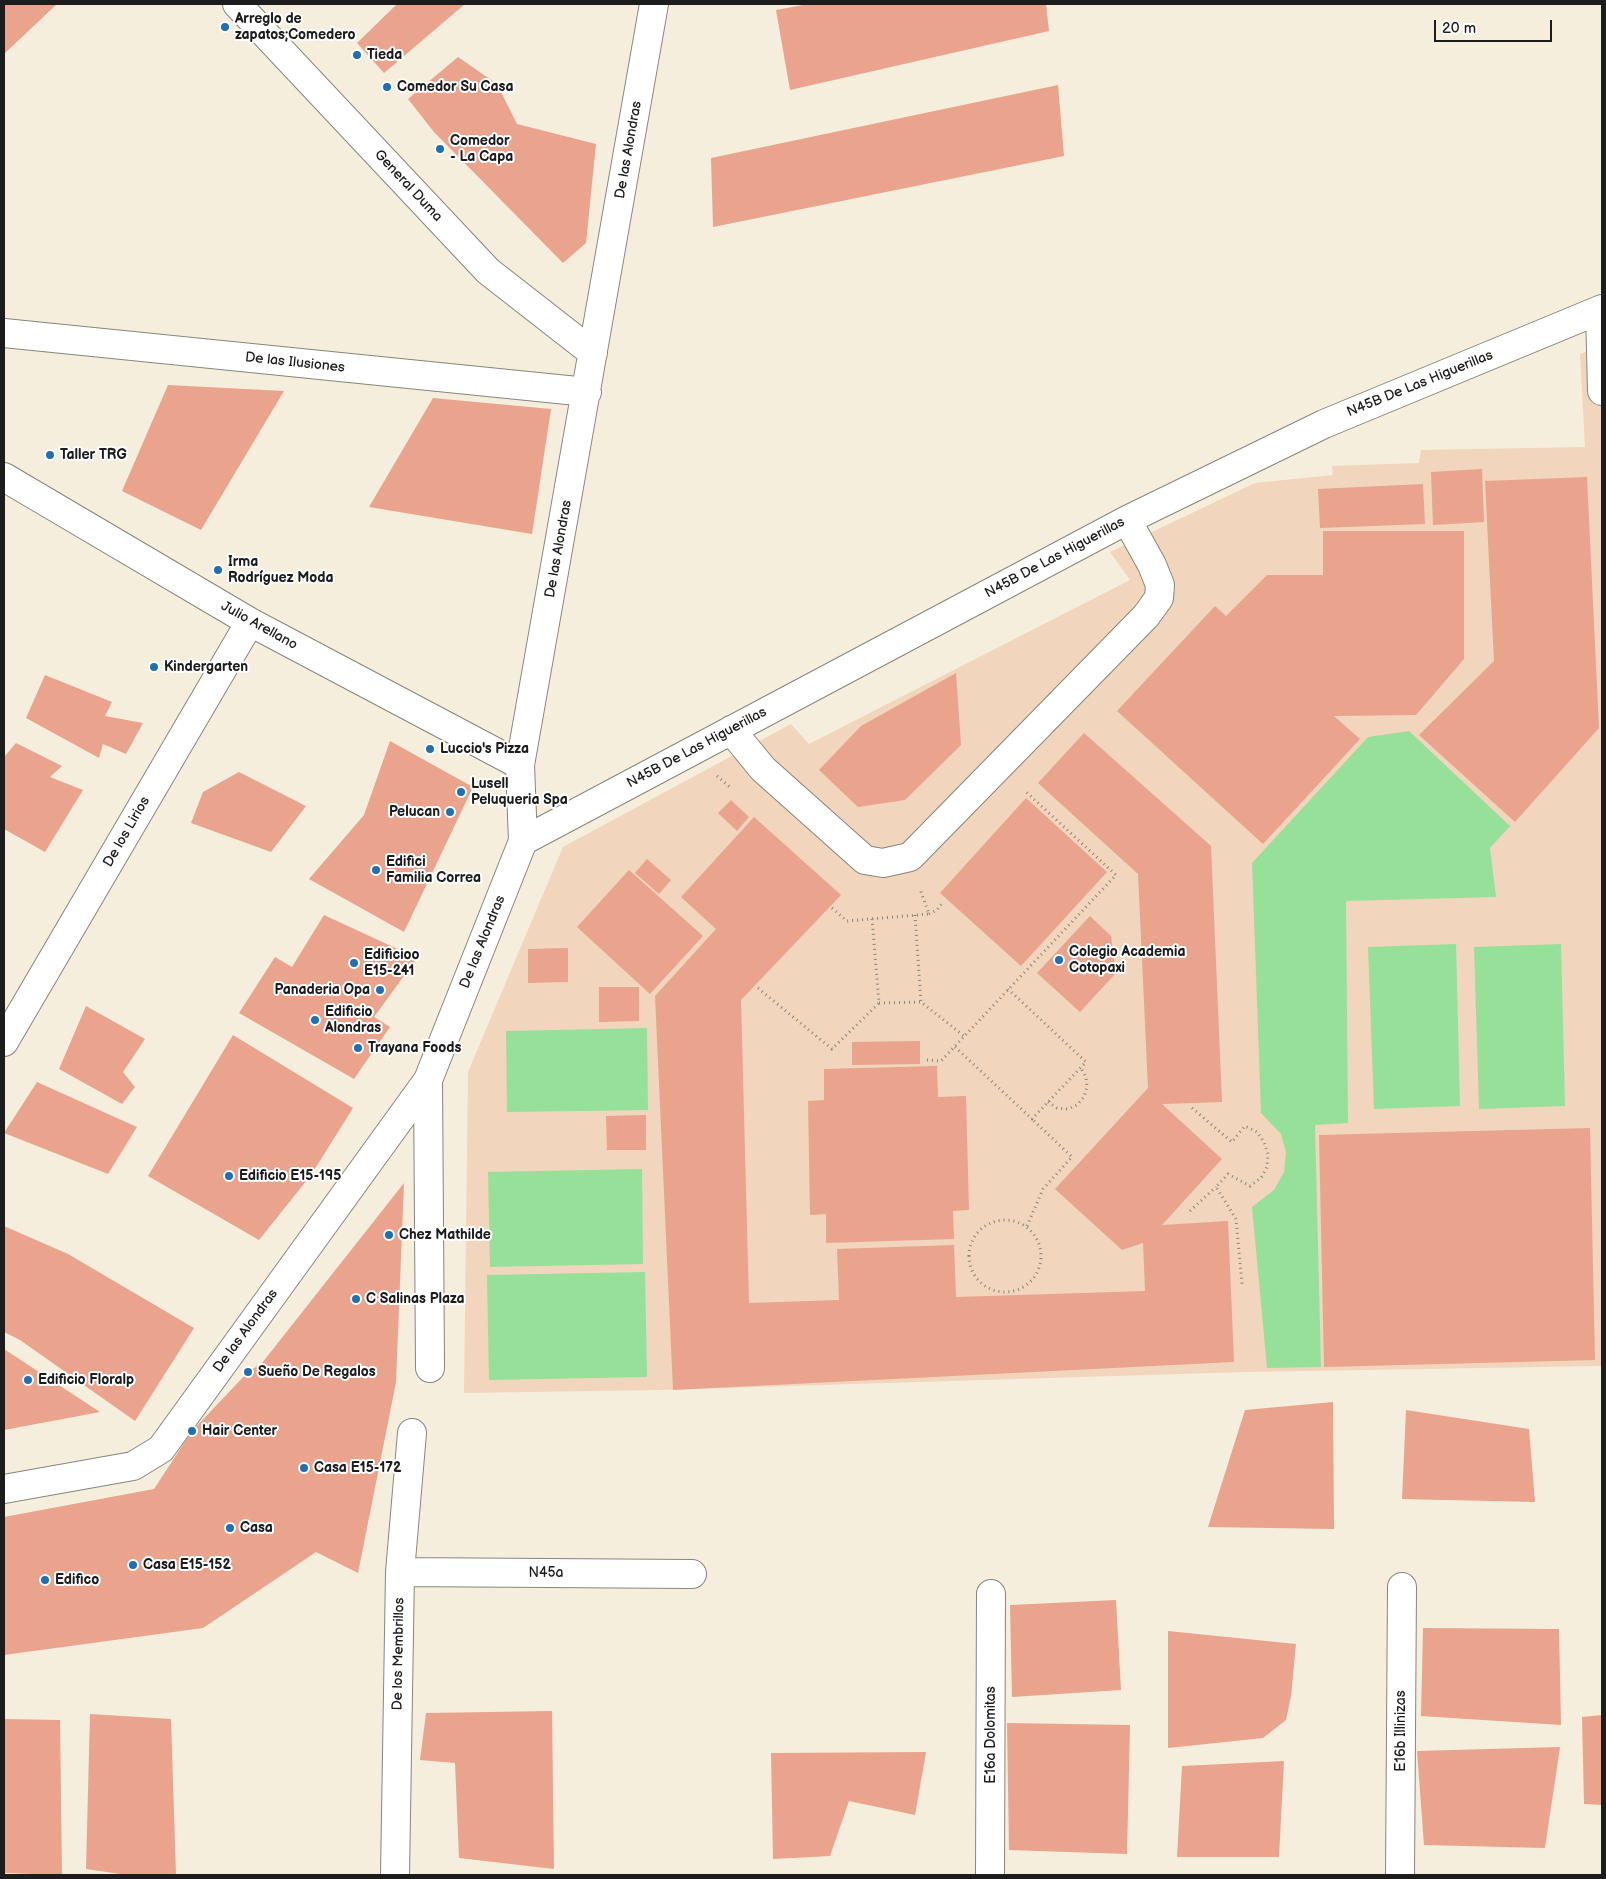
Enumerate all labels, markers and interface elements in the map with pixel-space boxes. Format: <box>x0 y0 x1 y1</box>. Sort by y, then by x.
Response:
scale bar <box>1436 10 1554 42</box>
place label: Arreglo de zapatos;Comedero <box>235 11 356 44</box>
text: 20 m <box>1442 19 1476 38</box>
marker: Arreglo de zapatos;Comedero <box>219 21 231 33</box>
place label: Tieda <box>367 47 402 63</box>
marker: Tieda <box>351 49 363 61</box>
place label: Comedor Su Casa <box>397 79 513 95</box>
marker: Comedor Su Casa <box>381 81 393 93</box>
street label: De las Alondras <box>612 100 646 200</box>
place label: Comedor - La Capa <box>450 133 513 166</box>
marker: Comedor - La Capa <box>434 143 446 155</box>
street label: General Duma <box>370 147 446 225</box>
street label: N45B De Las Higuerillas <box>1345 347 1495 421</box>
street label: De las Ilusiones <box>244 349 346 377</box>
place label: Taller TRG <box>60 447 127 463</box>
marker: Taller TRG <box>44 449 56 461</box>
street label: De las Alondras <box>542 499 576 599</box>
street label: N45B De Las Higuerillas <box>982 514 1128 602</box>
place label: Irma Rodríguez Moda <box>228 554 334 586</box>
marker: Irma Rodríguez Moda <box>212 564 224 576</box>
street label: Julio Arellano <box>218 598 300 654</box>
place label: Kindergarten <box>164 659 248 675</box>
marker: Kindergarten <box>148 661 160 673</box>
street label: N45B De Las Higuerillas <box>624 704 770 792</box>
place label: Luccio's Pizza <box>440 741 529 757</box>
marker: Luccio's Pizza <box>424 743 436 755</box>
place label: Lusell Peluqueria Spa <box>471 776 568 809</box>
marker: Lusell Peluqueria Spa <box>455 786 467 798</box>
street label: De los Lirios <box>100 794 154 870</box>
place label: Pelucan <box>389 804 440 820</box>
marker: Pelucan <box>444 806 456 818</box>
place label: Edifici Familia Correa <box>386 854 481 886</box>
marker: Edifici Familia Correa <box>370 864 382 876</box>
street label: De las Alondras <box>457 893 509 991</box>
place label: Colegio Academia Cotopaxi <box>1069 944 1185 976</box>
place label: Edificioo E15-241 <box>364 947 420 980</box>
marker: Colegio Academia Cotopaxi <box>1053 954 1065 966</box>
marker: Edificioo E15-241 <box>348 957 360 969</box>
place label: Panaderia Opa <box>275 982 370 998</box>
marker: Panaderia Opa <box>374 984 386 996</box>
place label: Edificio Alondras <box>325 1004 381 1036</box>
marker: Edificio Alondras <box>309 1014 321 1026</box>
place label: Trayana Foods <box>368 1040 461 1056</box>
marker: Trayana Foods <box>352 1042 364 1054</box>
place label: Edificio E15-195 <box>239 1168 341 1184</box>
marker: Edificio E15-195 <box>223 1170 235 1182</box>
place label: Chez Mathilde <box>399 1227 491 1243</box>
marker: Chez Mathilde <box>383 1229 395 1241</box>
street label: De las Alondras <box>210 1286 282 1376</box>
place label: C Salinas Plaza <box>366 1291 465 1307</box>
marker: C Salinas Plaza <box>350 1293 362 1305</box>
place label: Sueño De Regalos <box>258 1364 376 1380</box>
marker: Sueño De Regalos <box>242 1366 254 1378</box>
place label: Edificio Floralp <box>38 1372 134 1388</box>
marker: Edificio Floralp <box>22 1374 34 1386</box>
place label: Hair Center <box>202 1423 277 1439</box>
marker: Hair Center <box>186 1425 198 1437</box>
place label: Casa E15-172 <box>314 1460 401 1476</box>
marker: Casa E15-172 <box>298 1462 310 1474</box>
place label: Casa <box>240 1520 273 1536</box>
marker: Casa <box>224 1522 236 1534</box>
place label: Casa E15-152 <box>143 1557 231 1573</box>
marker: Casa E15-152 <box>127 1559 139 1571</box>
street label: N45a <box>528 1565 564 1581</box>
place label: Edifico <box>55 1572 99 1588</box>
marker: Edifico <box>39 1574 51 1586</box>
street label: De los Membrillos <box>390 1597 408 1711</box>
street label: E16a Dolomitas <box>983 1686 999 1784</box>
street label: E16b Illinizas <box>1393 1690 1409 1772</box>

